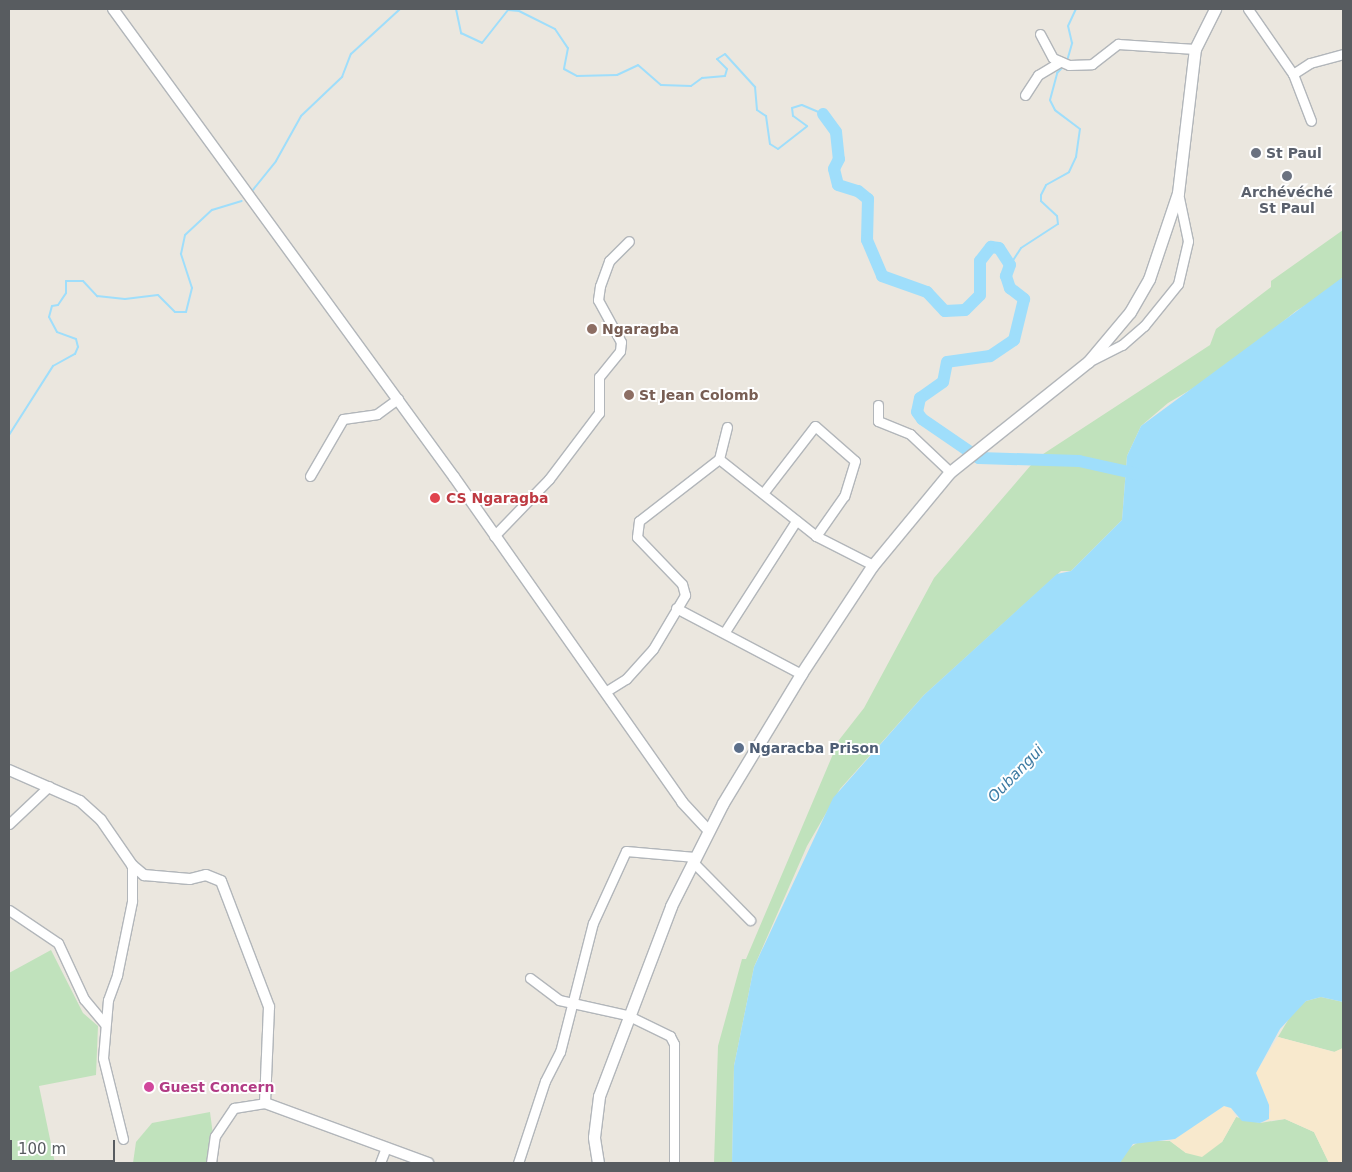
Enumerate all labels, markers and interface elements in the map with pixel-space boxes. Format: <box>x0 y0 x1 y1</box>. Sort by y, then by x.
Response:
place label: St Paul <box>1266 145 1322 161</box>
marker: St Paul <box>1250 147 1262 159</box>
marker: Archévéché St Paul <box>1281 170 1293 182</box>
place label: Archévéché St Paul <box>1241 184 1333 216</box>
place label: Ngaragba <box>602 321 679 337</box>
marker: Ngaragba <box>586 323 598 335</box>
place label: St Jean Colomb <box>639 387 759 403</box>
marker: St Jean Colomb <box>623 389 635 401</box>
place label: CS Ngaragba <box>446 490 549 506</box>
marker: CS Ngaragba <box>428 491 442 505</box>
place label: Ngaracba Prison <box>749 740 879 756</box>
marker: Ngaracba Prison <box>733 742 745 754</box>
water label: Oubangui <box>984 742 1048 806</box>
place label: Guest Concern <box>159 1079 274 1095</box>
marker: Guest Concern <box>143 1081 155 1093</box>
scale bar <box>12 1130 118 1162</box>
text: 100 m <box>18 1140 66 1158</box>

